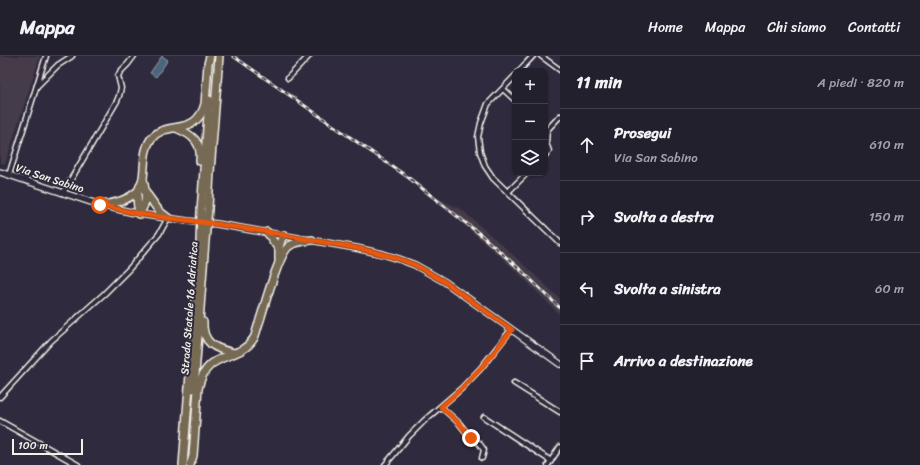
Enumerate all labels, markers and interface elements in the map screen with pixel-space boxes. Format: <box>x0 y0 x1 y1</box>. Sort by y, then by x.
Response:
text: Mappa <box>20 11 75 44</box>
text: Home <box>648 15 683 40</box>
text: Mappa <box>705 15 745 40</box>
text: Chi siamo <box>767 15 826 40</box>
text: Contatti <box>848 15 900 40</box>
text: 11 min <box>576 67 622 97</box>
map controls <box>512 68 548 176</box>
button: + <box>512 68 548 104</box>
text: A piedi · 820 m <box>817 71 904 94</box>
button: − <box>512 104 548 140</box>
text: Prosegui <box>614 120 671 146</box>
text: 610 m <box>869 133 904 156</box>
icon: ahead <box>576 134 598 156</box>
button: layers <box>512 140 548 176</box>
text: Via San Sabino <box>614 146 698 169</box>
street label: Via San Sabino <box>13 158 87 199</box>
route start <box>91 196 109 214</box>
text: Svolta a destra <box>614 204 713 230</box>
text: 150 m <box>869 205 904 228</box>
icon: right <box>576 206 598 228</box>
street label: Strada Statale 16 Adriatica <box>175 240 204 375</box>
text: Svolta a sinistra <box>614 276 721 302</box>
text: 60 m <box>875 277 904 300</box>
icon: left <box>576 278 598 300</box>
text: Arrivo a destinazione <box>614 348 753 374</box>
icon: arrive <box>576 350 598 372</box>
route end <box>462 429 480 447</box>
text: 100 m <box>18 436 48 455</box>
scale bar <box>12 437 83 456</box>

